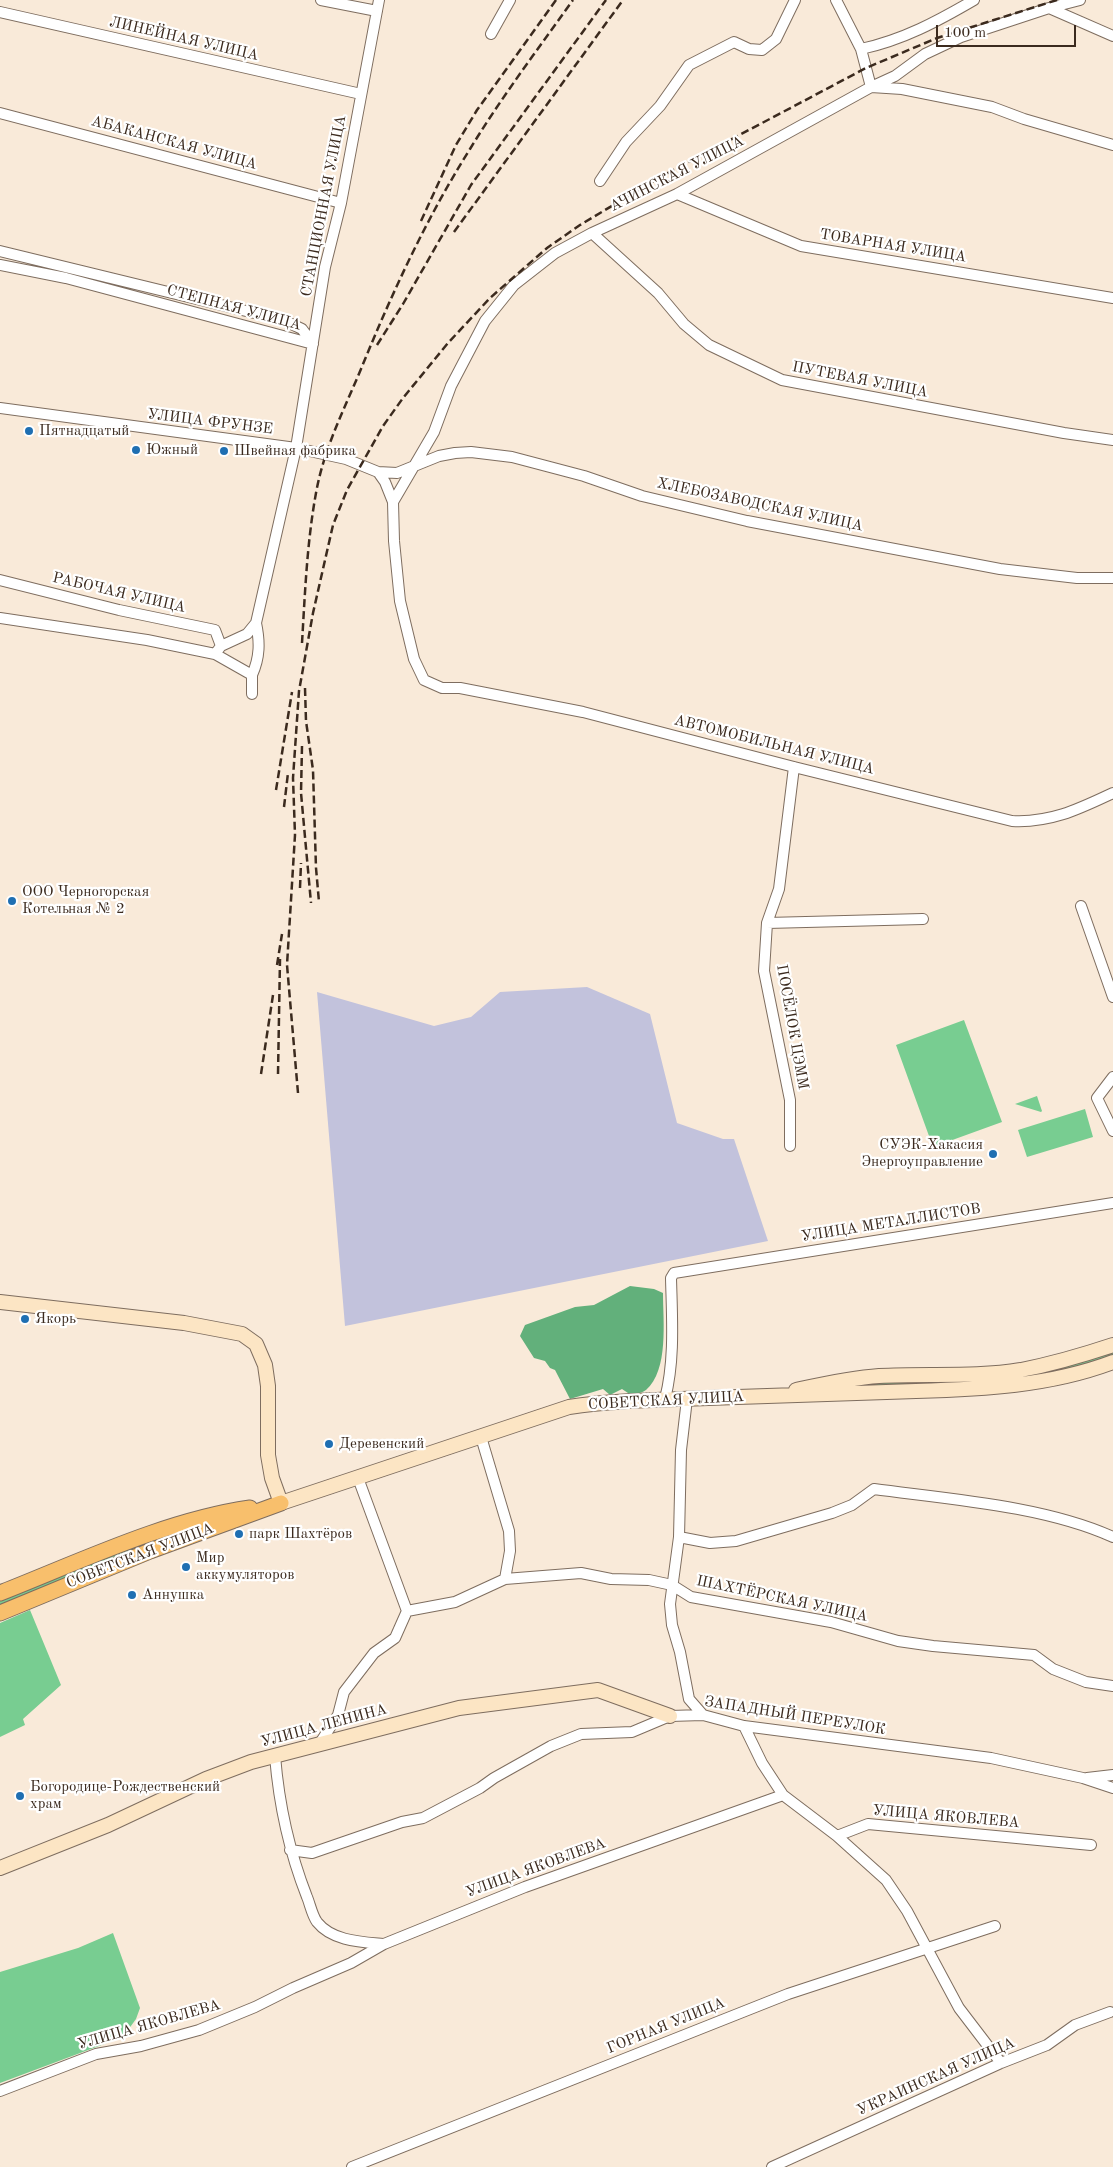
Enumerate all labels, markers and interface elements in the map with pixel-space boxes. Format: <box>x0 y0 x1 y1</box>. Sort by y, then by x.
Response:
street label: ЛИНЕЙНАЯ УЛИЦА <box>108 13 260 65</box>
scale bar <box>938 15 1078 47</box>
text: 100 m <box>944 26 986 41</box>
street label: АБАКАНСКАЯ УЛИЦА <box>89 112 259 174</box>
street label: СТАНЦИОННАЯ УЛИЦА <box>298 114 350 298</box>
street label: АЧИНСКАЯ УЛИЦА <box>607 132 747 216</box>
street label: ТОВАРНАЯ УЛИЦА <box>818 226 968 266</box>
street label: СТЕПНАЯ УЛИЦА <box>165 281 303 335</box>
street label: ПУТЕВАЯ УЛИЦА <box>791 358 929 402</box>
street label: УЛИЦА ФРУНЗЕ <box>146 405 274 439</box>
place label: Пятнадцатый <box>39 422 129 440</box>
marker: Пятнадцатый <box>23 425 35 437</box>
place label: Южный <box>146 441 198 459</box>
place label: Швейная фабрика <box>234 442 356 460</box>
marker: Южный <box>130 444 142 456</box>
marker: Швейная фабрика <box>218 445 230 457</box>
street label: ХЛЕБОЗАВОДСКАЯ УЛИЦА <box>655 474 865 536</box>
street label: РАБОЧАЯ УЛИЦА <box>51 569 187 617</box>
street label: АВТОМОБИЛЬНАЯ УЛИЦА <box>672 711 876 779</box>
place label: ООО Черногорская Котельная № 2 <box>22 883 149 918</box>
marker: ООО Черногорская Котельная № 2 <box>6 895 18 907</box>
street label: ПОСЁЛОК ЦЭММ <box>772 963 812 1091</box>
place label: СУЭК-Хакасия Энергоуправление <box>861 1136 983 1171</box>
marker: СУЭК-Хакасия Энергоуправление <box>987 1148 999 1160</box>
street label: УЛИЦА МЕТАЛЛИСТОВ <box>800 1200 982 1246</box>
place label: Якорь <box>35 1310 76 1328</box>
marker: Якорь <box>19 1313 31 1325</box>
street label: СОВЕТСКАЯ УЛИЦА <box>587 1388 745 1414</box>
place label: Деревенский <box>339 1435 424 1453</box>
marker: Деревенский <box>323 1438 335 1450</box>
street label: СОВЕТСКАЯ УЛИЦА <box>64 1520 216 1592</box>
place label: парк Шахтёров <box>249 1525 352 1543</box>
marker: парк Шахтёров <box>233 1528 245 1540</box>
place label: Мир аккумуляторов <box>196 1549 294 1584</box>
marker: Мир аккумуляторов <box>180 1561 192 1573</box>
street label: ШАХТЁРСКАЯ УЛИЦА <box>695 1572 869 1626</box>
place label: Аннушка <box>142 1586 204 1604</box>
marker: Аннушка <box>126 1589 138 1601</box>
street label: ЗАПАДНЫЙ ПЕРЕУЛОК <box>703 1693 887 1739</box>
street label: УЛИЦА ЛЕНИНА <box>259 1701 389 1751</box>
place label: Богородице-Рождественский храм <box>30 1778 220 1813</box>
marker: Богородице-Рождественский храм <box>14 1790 26 1802</box>
street label: УЛИЦА ЯКОВЛЕВА <box>872 1802 1020 1832</box>
street label: УЛИЦА ЯКОВЛЕВА <box>464 1834 608 1902</box>
street label: ГОРНАЯ УЛИЦА <box>604 1994 728 2058</box>
street label: УЛИЦА ЯКОВЛЕВА <box>76 1996 222 2054</box>
street label: УКРАИНСКАЯ УЛИЦА <box>854 2034 1018 2120</box>

